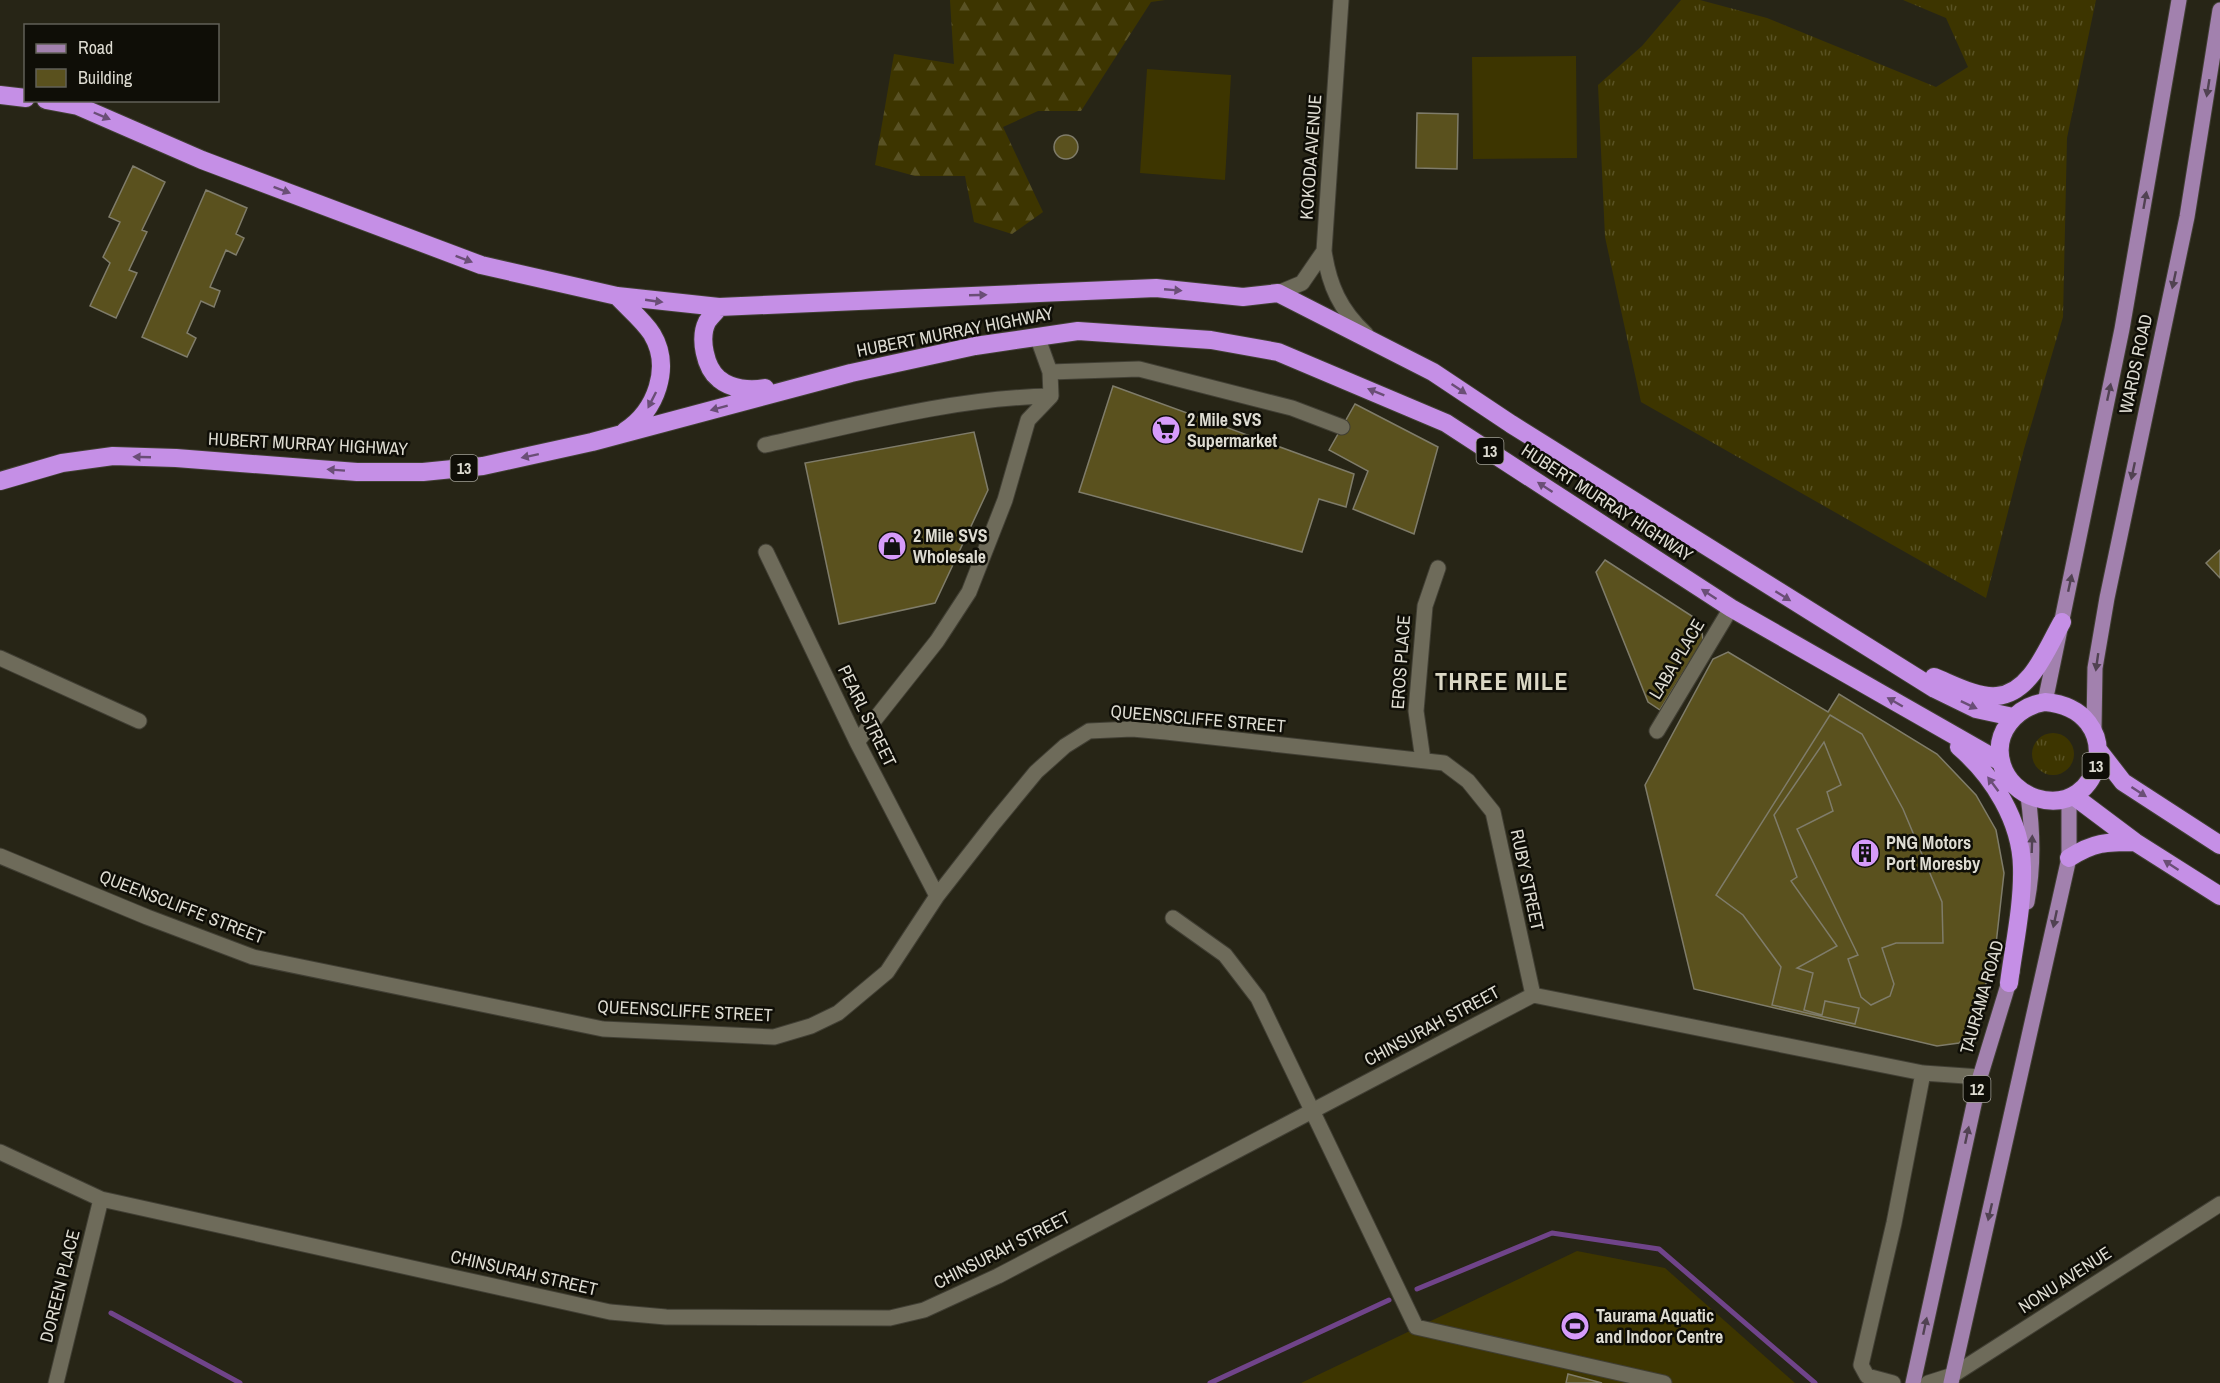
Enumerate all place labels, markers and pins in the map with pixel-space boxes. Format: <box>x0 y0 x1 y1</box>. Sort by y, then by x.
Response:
place label: 2 Mile SVS Supermarket <box>1187 407 1277 453</box>
supermarket icon: 2 Mile SVS Supermarket <box>1150 414 1182 446</box>
place label: 2 Mile SVS Wholesale <box>913 523 988 569</box>
shop icon: 2 Mile SVS Wholesale <box>876 530 908 562</box>
place label: PNG Motors Port Moresby <box>1886 830 1981 876</box>
building icon: PNG Motors Port Moresby <box>1849 837 1881 869</box>
place label: Taurama Aquatic and Indoor Centre <box>1596 1303 1723 1349</box>
sports icon: Taurama Aquatic and Indoor Centre <box>1559 1310 1591 1342</box>

